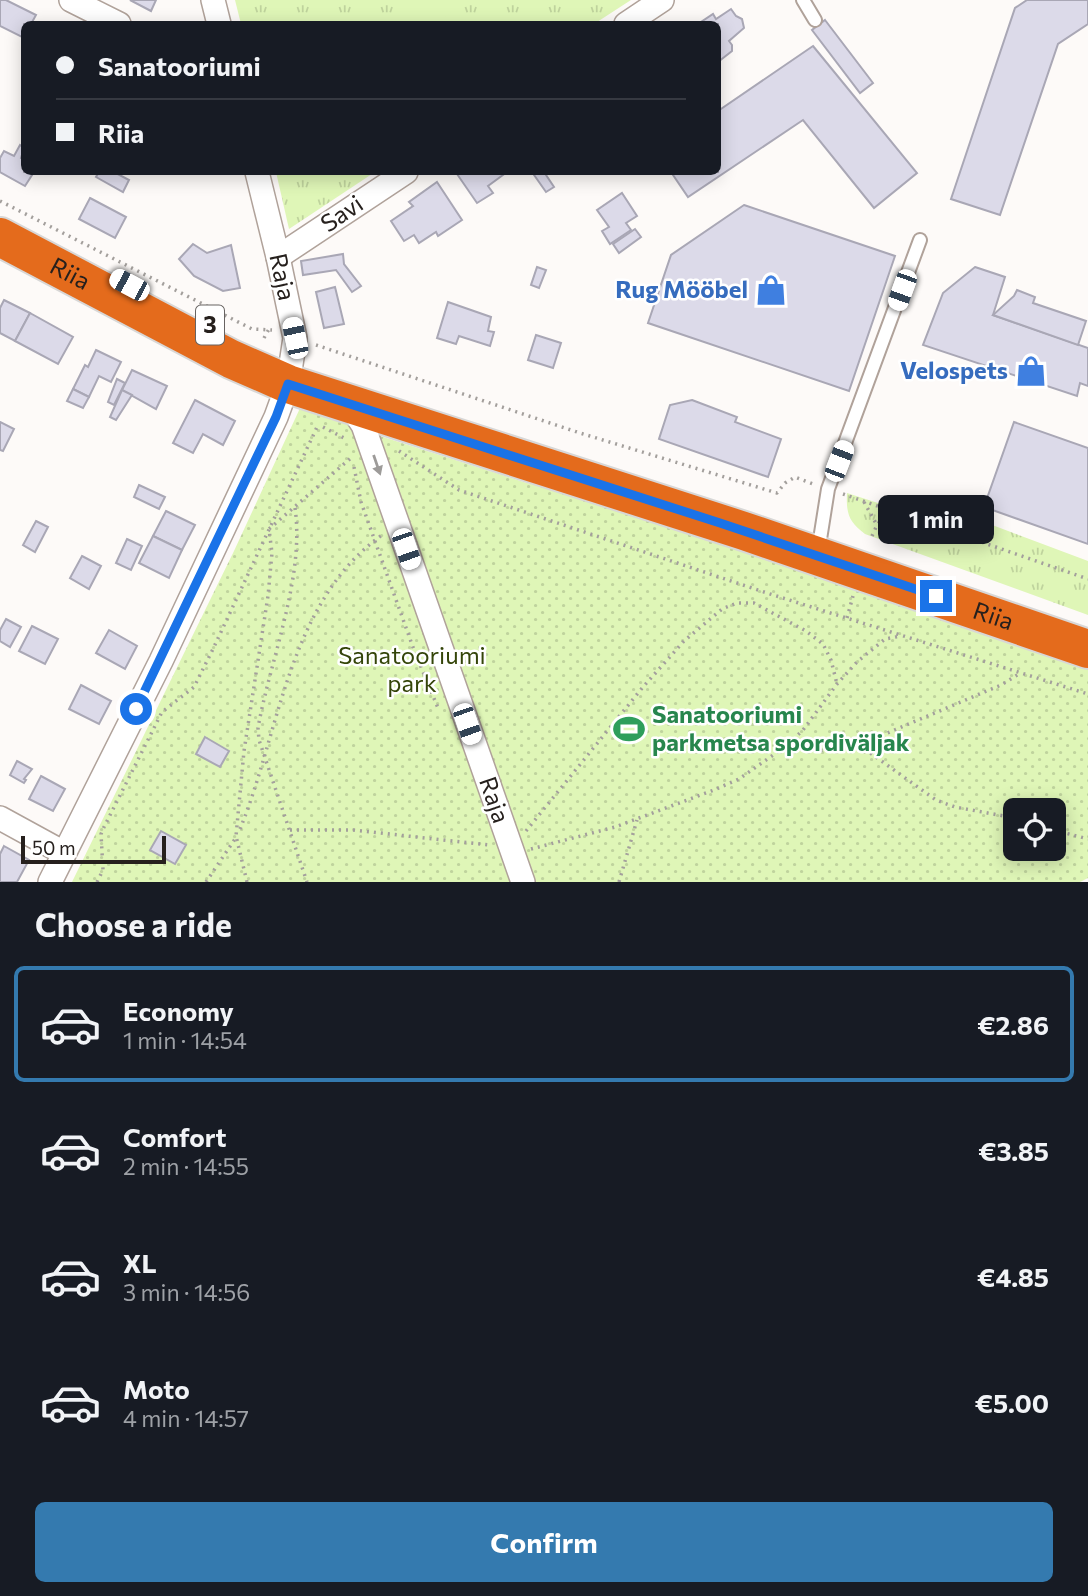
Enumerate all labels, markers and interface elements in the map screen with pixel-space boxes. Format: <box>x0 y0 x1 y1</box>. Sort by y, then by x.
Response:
text: Sanatooriumi <box>98 50 261 81</box>
text: Riia <box>98 117 144 148</box>
street label: Savi <box>314 188 368 237</box>
street label: Riia <box>46 250 95 295</box>
street label: Raja <box>264 251 303 303</box>
car <box>106 266 153 304</box>
car <box>885 267 920 313</box>
shop icon: Rug Mööbel <box>754 273 788 307</box>
place label: Rug Mööbel <box>615 274 748 303</box>
road number: 3 <box>196 306 224 344</box>
car <box>281 315 310 361</box>
shop icon: Velospets <box>1014 354 1048 388</box>
place label: Velospets <box>900 355 1008 384</box>
car <box>822 438 857 484</box>
one-way arrow <box>372 455 383 476</box>
callout: 1 min <box>878 494 994 544</box>
text: 1 min <box>909 505 963 533</box>
car <box>390 526 423 572</box>
route end <box>920 580 952 612</box>
street label: Riia <box>970 595 1018 635</box>
park label: Sanatooriumi park <box>338 640 486 697</box>
route start <box>120 693 152 725</box>
place label: Sanatooriumi parkmetsa spordiväljak <box>652 699 910 756</box>
car <box>451 701 484 747</box>
sports icon: Sanatooriumi parkmetsa spordiväljak <box>612 712 646 746</box>
street label: Raja <box>474 772 517 827</box>
map controls <box>1003 798 1066 861</box>
button: locate <box>1003 798 1066 861</box>
scale bar <box>21 833 166 865</box>
text: 50 m <box>32 836 76 859</box>
text: Choose a ride <box>35 904 232 944</box>
icon: car <box>39 993 102 1056</box>
text: Economy <box>123 995 234 1026</box>
text: €2.86 <box>977 1009 1049 1040</box>
text: 1 min · 14:54 <box>123 1026 247 1054</box>
icon: car <box>39 1119 102 1182</box>
text: Comfort <box>123 1121 226 1152</box>
text: €3.85 <box>978 1135 1049 1166</box>
text: 2 min · 14:55 <box>123 1152 249 1180</box>
icon: car <box>39 1245 102 1308</box>
text: XL <box>123 1247 157 1278</box>
text: €4.85 <box>977 1261 1049 1292</box>
text: 3 min · 14:56 <box>123 1278 250 1306</box>
icon: car <box>39 1371 102 1434</box>
text: Moto <box>123 1373 190 1404</box>
text: €5.00 <box>975 1387 1049 1418</box>
text: 4 min · 14:57 <box>123 1404 249 1432</box>
button: Confirm <box>35 1502 1053 1582</box>

